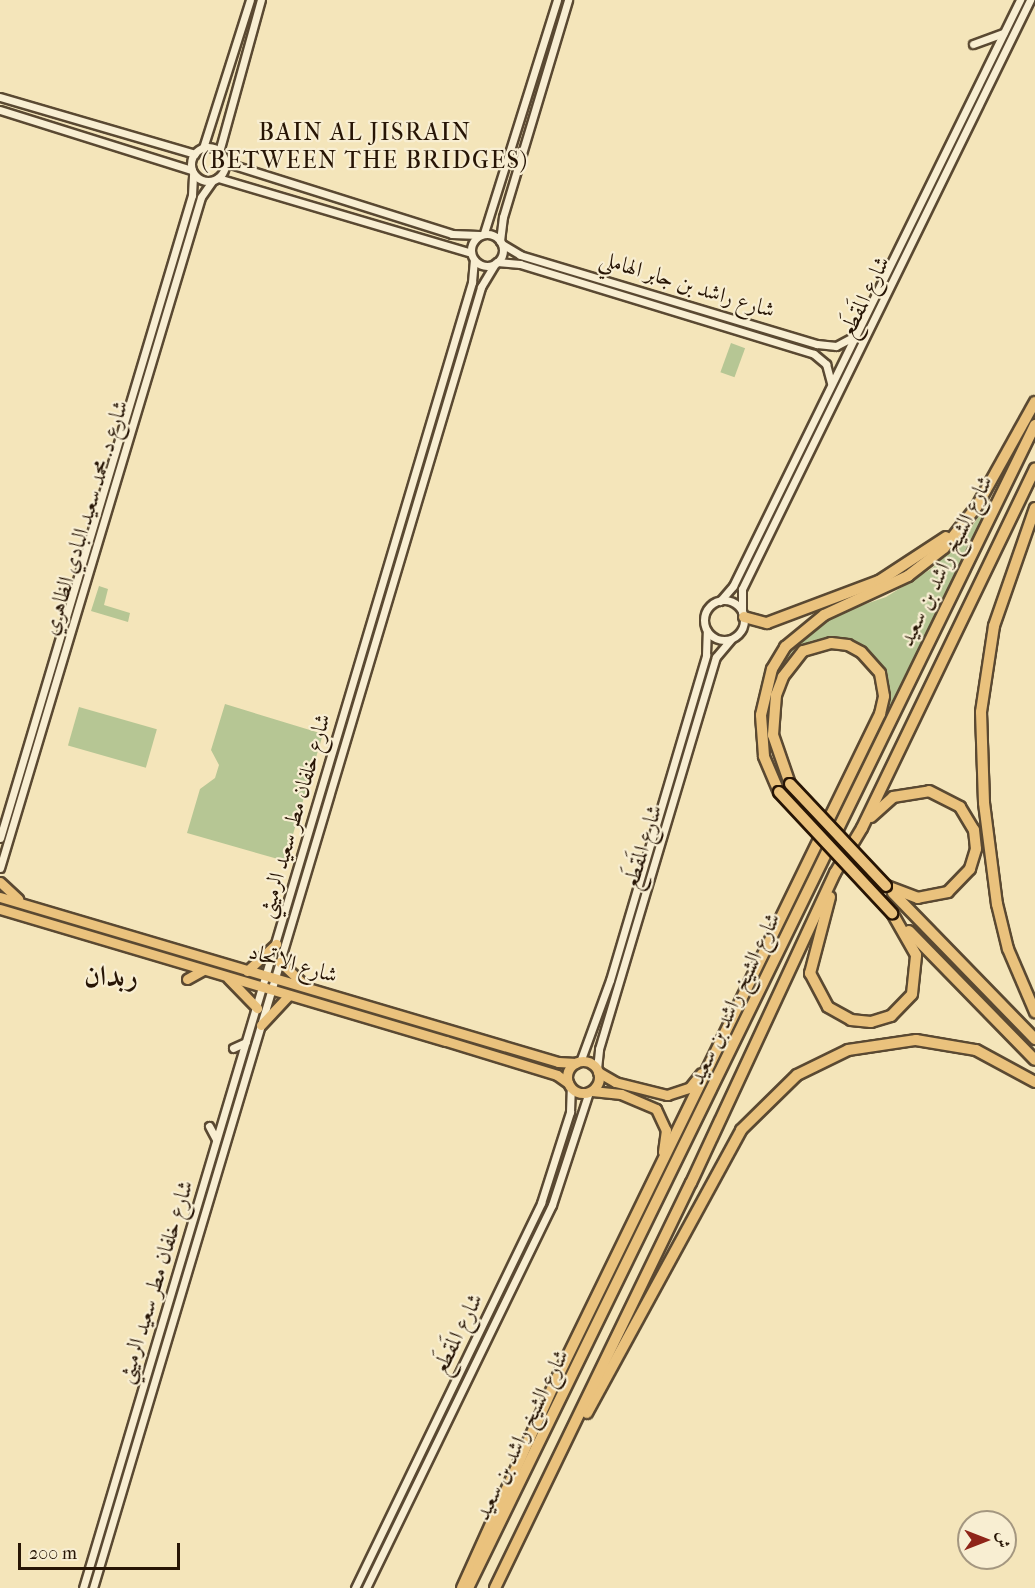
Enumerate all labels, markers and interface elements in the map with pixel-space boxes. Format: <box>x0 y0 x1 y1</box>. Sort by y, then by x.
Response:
district label: BAIN AL JISRAIN (BETWEEN THE BRIDGES) <box>201 119 529 175</box>
street label: شارع راشد بن جابر الهاملي <box>596 246 778 324</box>
street label: شارع المَقطَع <box>834 252 896 342</box>
street label: شارع د. محمد سعيد البادي الظاهري <box>38 397 134 639</box>
street label: شارع الشيخ راشد بن سعيد <box>893 471 999 651</box>
street label: شارع خلفان مطر سعيد الرميثي <box>253 711 337 921</box>
street label: شارع المَقطَع <box>618 802 668 892</box>
street label: شارع الشيخ راشد بن سعيد <box>684 909 786 1089</box>
street label: شارع الاتحاد <box>246 939 340 989</box>
district label: ربدان <box>84 959 138 993</box>
street label: شارع خلفان مطر سعيد الرميثي <box>113 1177 199 1387</box>
street label: شارع المَقطَع <box>427 1289 489 1379</box>
street label: شارع الشيخ راشد بن سعيد <box>469 1345 575 1525</box>
north arrow <box>957 1510 1017 1570</box>
scale bar <box>21 1531 183 1569</box>
text: ش <box>994 1532 1013 1548</box>
text: 200 m <box>29 1543 77 1564</box>

